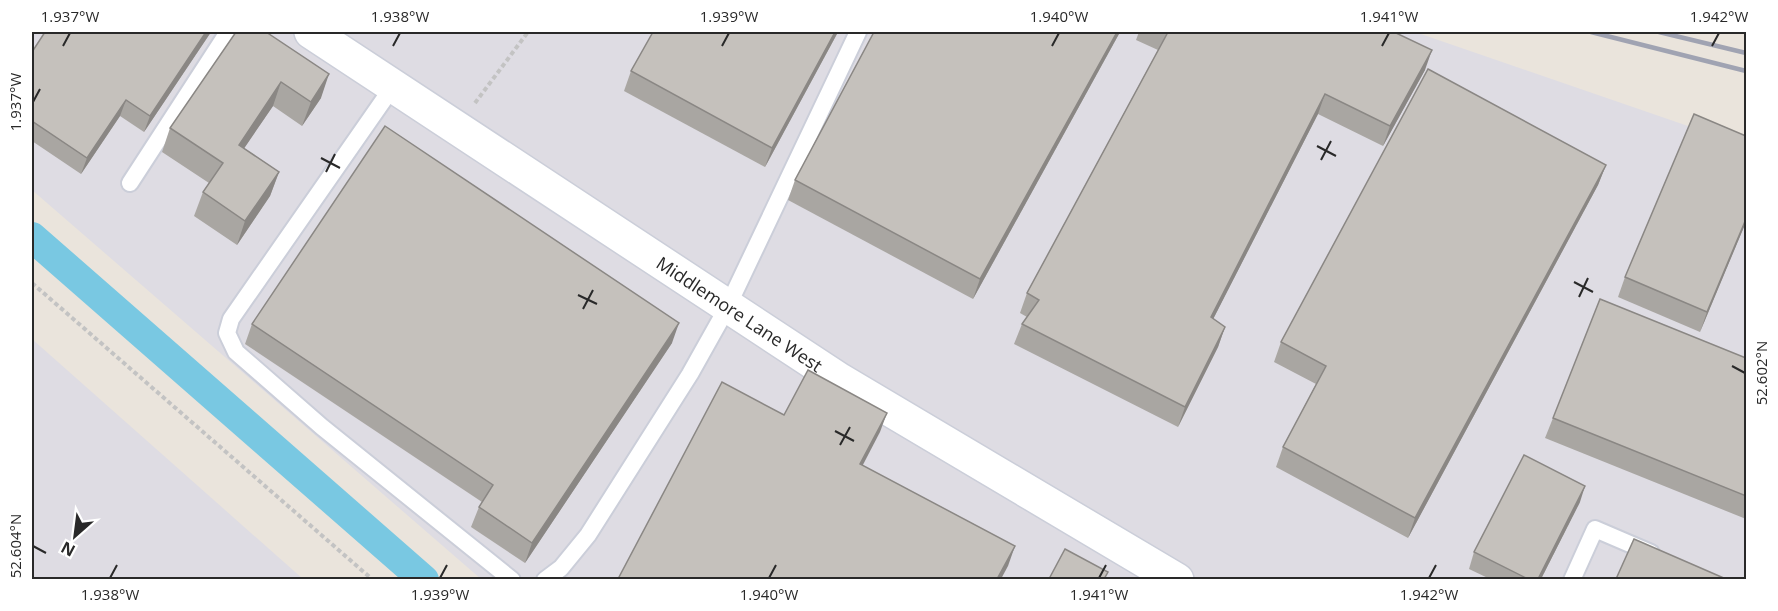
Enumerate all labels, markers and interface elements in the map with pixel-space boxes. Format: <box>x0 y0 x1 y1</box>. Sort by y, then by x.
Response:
text: 1.937°W <box>41 6 99 26</box>
text: 1.938°W <box>371 6 429 26</box>
text: 1.939°W <box>700 6 758 26</box>
text: 1.940°W <box>1030 6 1088 26</box>
text: 1.941°W <box>1360 6 1418 26</box>
text: 1.942°W <box>1690 6 1748 26</box>
text: 1.937°W <box>5 73 25 131</box>
street label: Middlemore Lane West <box>652 251 827 377</box>
text: 52.602°N <box>1751 341 1771 405</box>
north arrow <box>45 506 105 566</box>
text: 52.604°N <box>5 514 25 578</box>
text: N <box>57 536 79 562</box>
text: 1.938°W <box>81 584 139 604</box>
text: 1.939°W <box>411 584 469 604</box>
text: 1.940°W <box>740 584 798 604</box>
text: 1.941°W <box>1070 584 1128 604</box>
text: 1.942°W <box>1400 584 1458 604</box>

